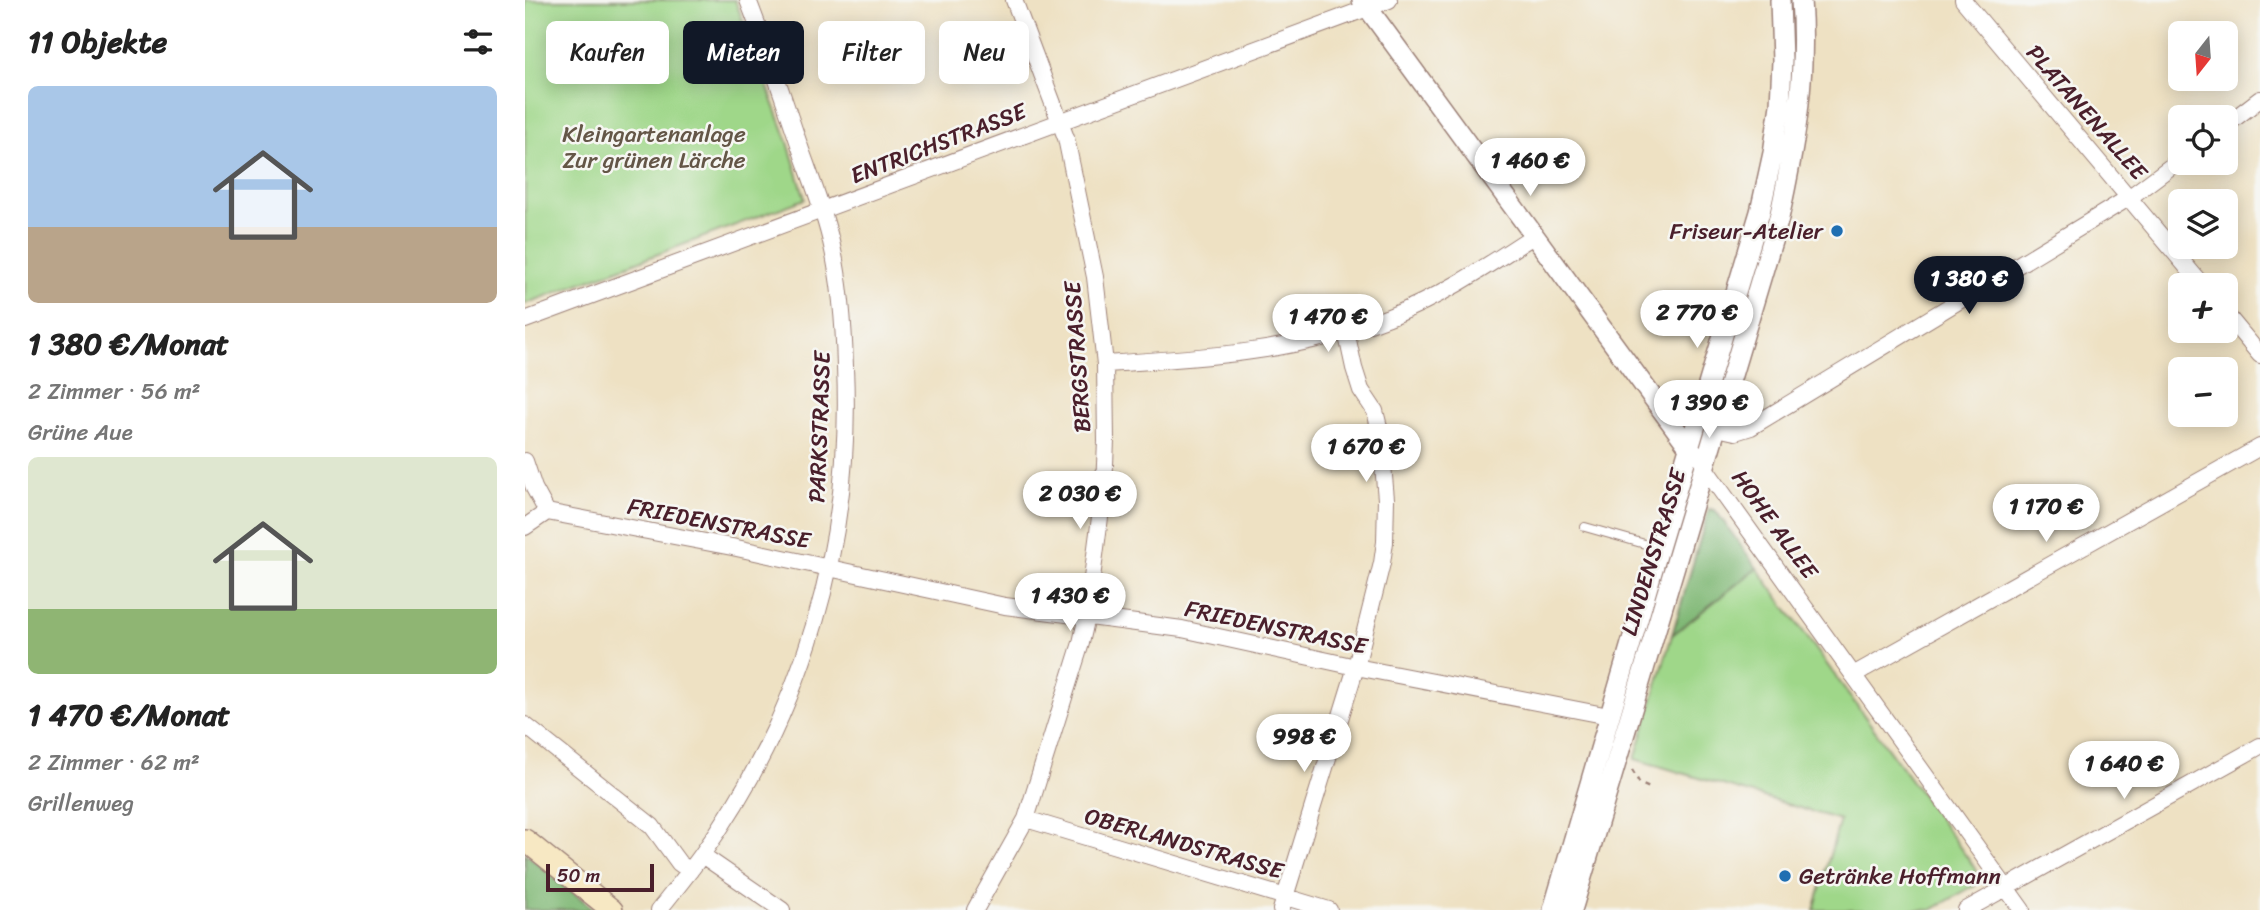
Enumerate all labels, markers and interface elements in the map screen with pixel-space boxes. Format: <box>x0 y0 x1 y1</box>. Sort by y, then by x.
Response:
text: 11 Objekte <box>28 15 167 69</box>
chip: Kaufen <box>546 21 669 84</box>
chip: Mieten <box>683 21 804 84</box>
chip: Filter <box>818 21 925 84</box>
chip: Neu <box>939 21 1029 84</box>
north arrow <box>2168 21 2238 91</box>
map controls <box>2168 21 2238 427</box>
icon: filters <box>459 23 497 61</box>
street label: PLATANENALLEE <box>2015 35 2159 191</box>
street label: ENTRICHSTRASSE <box>844 91 1033 196</box>
button: locate <box>2168 105 2238 175</box>
park label: Kleingartenanlage Zur grünen Lärche <box>562 114 746 181</box>
icon: home <box>200 132 326 258</box>
pin: 1 460 € <box>1465 138 1595 198</box>
text: 1 460 € <box>1490 140 1570 181</box>
button: layers <box>2168 189 2238 259</box>
place label: Friseur-Atelier <box>1669 211 1825 252</box>
marker: Friseur-Atelier <box>1829 223 1845 239</box>
pin: 1 380 € <box>1904 256 2034 316</box>
text: 1 380 € <box>1930 258 2008 299</box>
button: + <box>2168 273 2238 343</box>
street label: BERGSTRASSE <box>1052 279 1103 434</box>
pin: 2 770 € <box>1632 290 1762 350</box>
text: 2 770 € <box>1656 292 1738 333</box>
pin: 1 470 € <box>1263 294 1393 354</box>
text: 1 470 € <box>1288 296 1368 337</box>
text: 1 380 €/Monat <box>28 317 229 371</box>
street label: PARKSTRASSE <box>796 349 843 504</box>
button: − <box>2168 357 2238 427</box>
text: 2 Zimmer · 56 m² <box>28 371 201 412</box>
pin: 1 390 € <box>1644 380 1774 440</box>
text: 1 390 € <box>1670 382 1748 423</box>
text: Grüne Aue <box>28 412 133 453</box>
pin: 1 670 € <box>1301 424 1431 484</box>
text: 1 670 € <box>1327 426 1405 467</box>
street label: HOHE ALLEE <box>1720 460 1830 589</box>
street label: LINDENSTRASSE <box>1609 462 1699 641</box>
pin: 2 030 € <box>1015 472 1145 531</box>
text: 2 030 € <box>1039 473 1121 514</box>
pin: 1 170 € <box>1981 484 2111 544</box>
street label: FRIEDENSTRASSE <box>624 486 815 562</box>
text: 1 170 € <box>2009 486 2083 527</box>
icon: home <box>200 503 326 629</box>
pin: 1 430 € <box>1005 574 1135 633</box>
text: 1 430 € <box>1031 575 1109 616</box>
street label: FRIEDENSTRASSE <box>1181 588 1372 667</box>
text: 1 470 €/Monat <box>28 688 230 742</box>
pin: 998 € <box>1255 714 1353 774</box>
text: 998 € <box>1272 716 1336 757</box>
text: 2 Zimmer · 62 m² <box>28 742 200 783</box>
pin: 1 640 € <box>2059 742 2189 801</box>
text: 1 640 € <box>2084 743 2164 784</box>
text: Grillenweg <box>28 783 134 824</box>
street label: OBERLANDSTRASSE <box>1080 796 1289 892</box>
place label: Getränke Hoffmann <box>1799 856 2001 897</box>
text: 50 m <box>557 859 600 892</box>
scale bar <box>546 861 655 893</box>
marker: Getränke Hoffmann <box>1777 868 1793 884</box>

